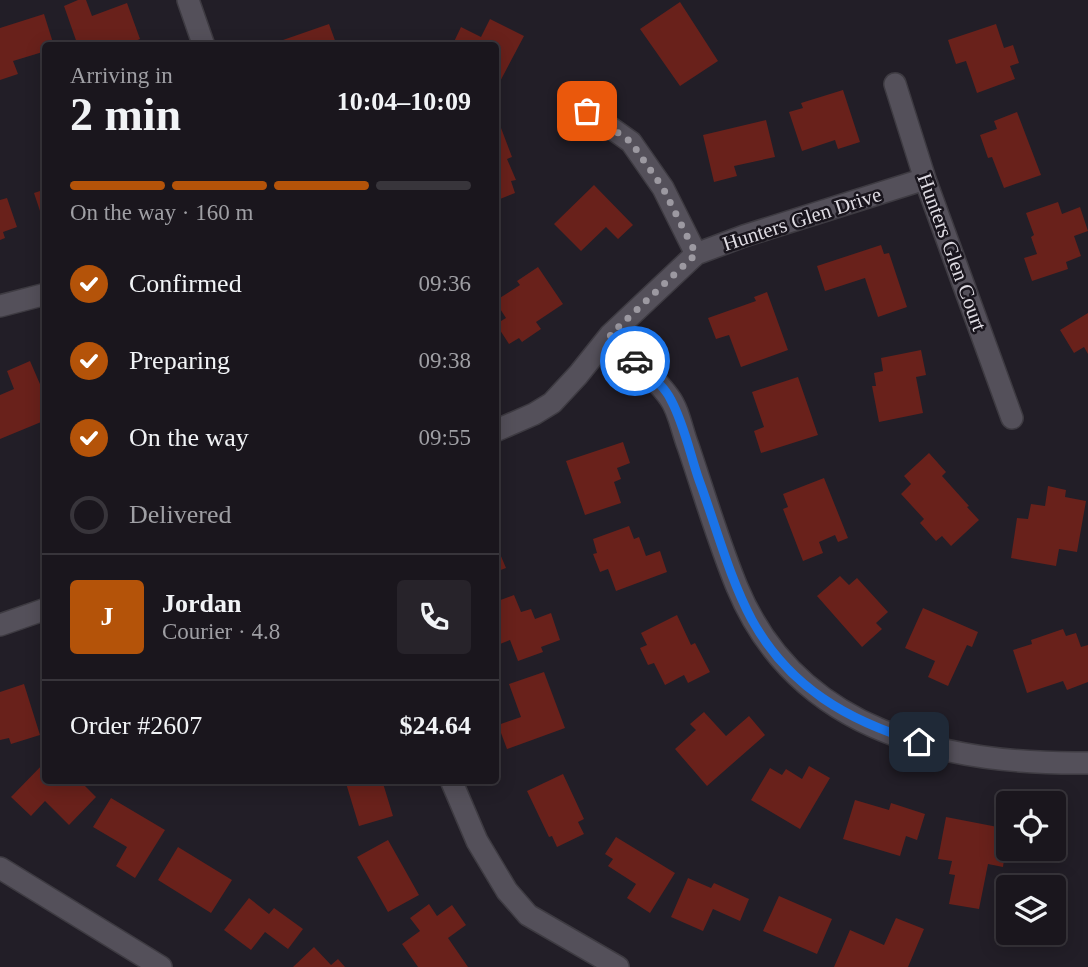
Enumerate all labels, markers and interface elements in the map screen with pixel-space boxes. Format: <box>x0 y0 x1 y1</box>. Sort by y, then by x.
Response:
text: Arriving in <box>70 63 173 88</box>
pin <box>557 81 617 141</box>
text: 10:04–10:09 <box>337 87 471 116</box>
text: 2 min <box>70 89 181 140</box>
icon: bag <box>568 92 606 130</box>
street label: Hunters Glen Court <box>912 170 992 334</box>
street label: Hunters Glen Drive <box>720 182 884 256</box>
text: On the way · 160 m <box>70 200 253 225</box>
icon: check <box>70 265 108 303</box>
text: Confirmed <box>129 269 242 298</box>
text: 09:36 <box>419 271 471 296</box>
courier <box>600 326 670 396</box>
icon: check <box>70 342 108 380</box>
icon: car <box>616 342 654 380</box>
text: Preparing <box>129 346 230 375</box>
text: 09:38 <box>419 348 471 373</box>
icon: check <box>70 419 108 457</box>
text: On the way <box>129 423 249 452</box>
text: 09:55 <box>419 425 471 450</box>
text: Delivered <box>129 500 232 529</box>
button: phone <box>397 580 471 654</box>
text: Jordan <box>162 589 241 618</box>
text: J <box>101 602 114 631</box>
text: Courier · 4.8 <box>162 619 280 644</box>
text: Order #2607 <box>70 711 202 740</box>
text: $24.64 <box>400 711 471 740</box>
pin <box>889 712 949 772</box>
icon: home <box>900 723 938 761</box>
map controls <box>996 791 1066 945</box>
button: locate <box>996 791 1066 861</box>
button: layers <box>996 875 1066 945</box>

